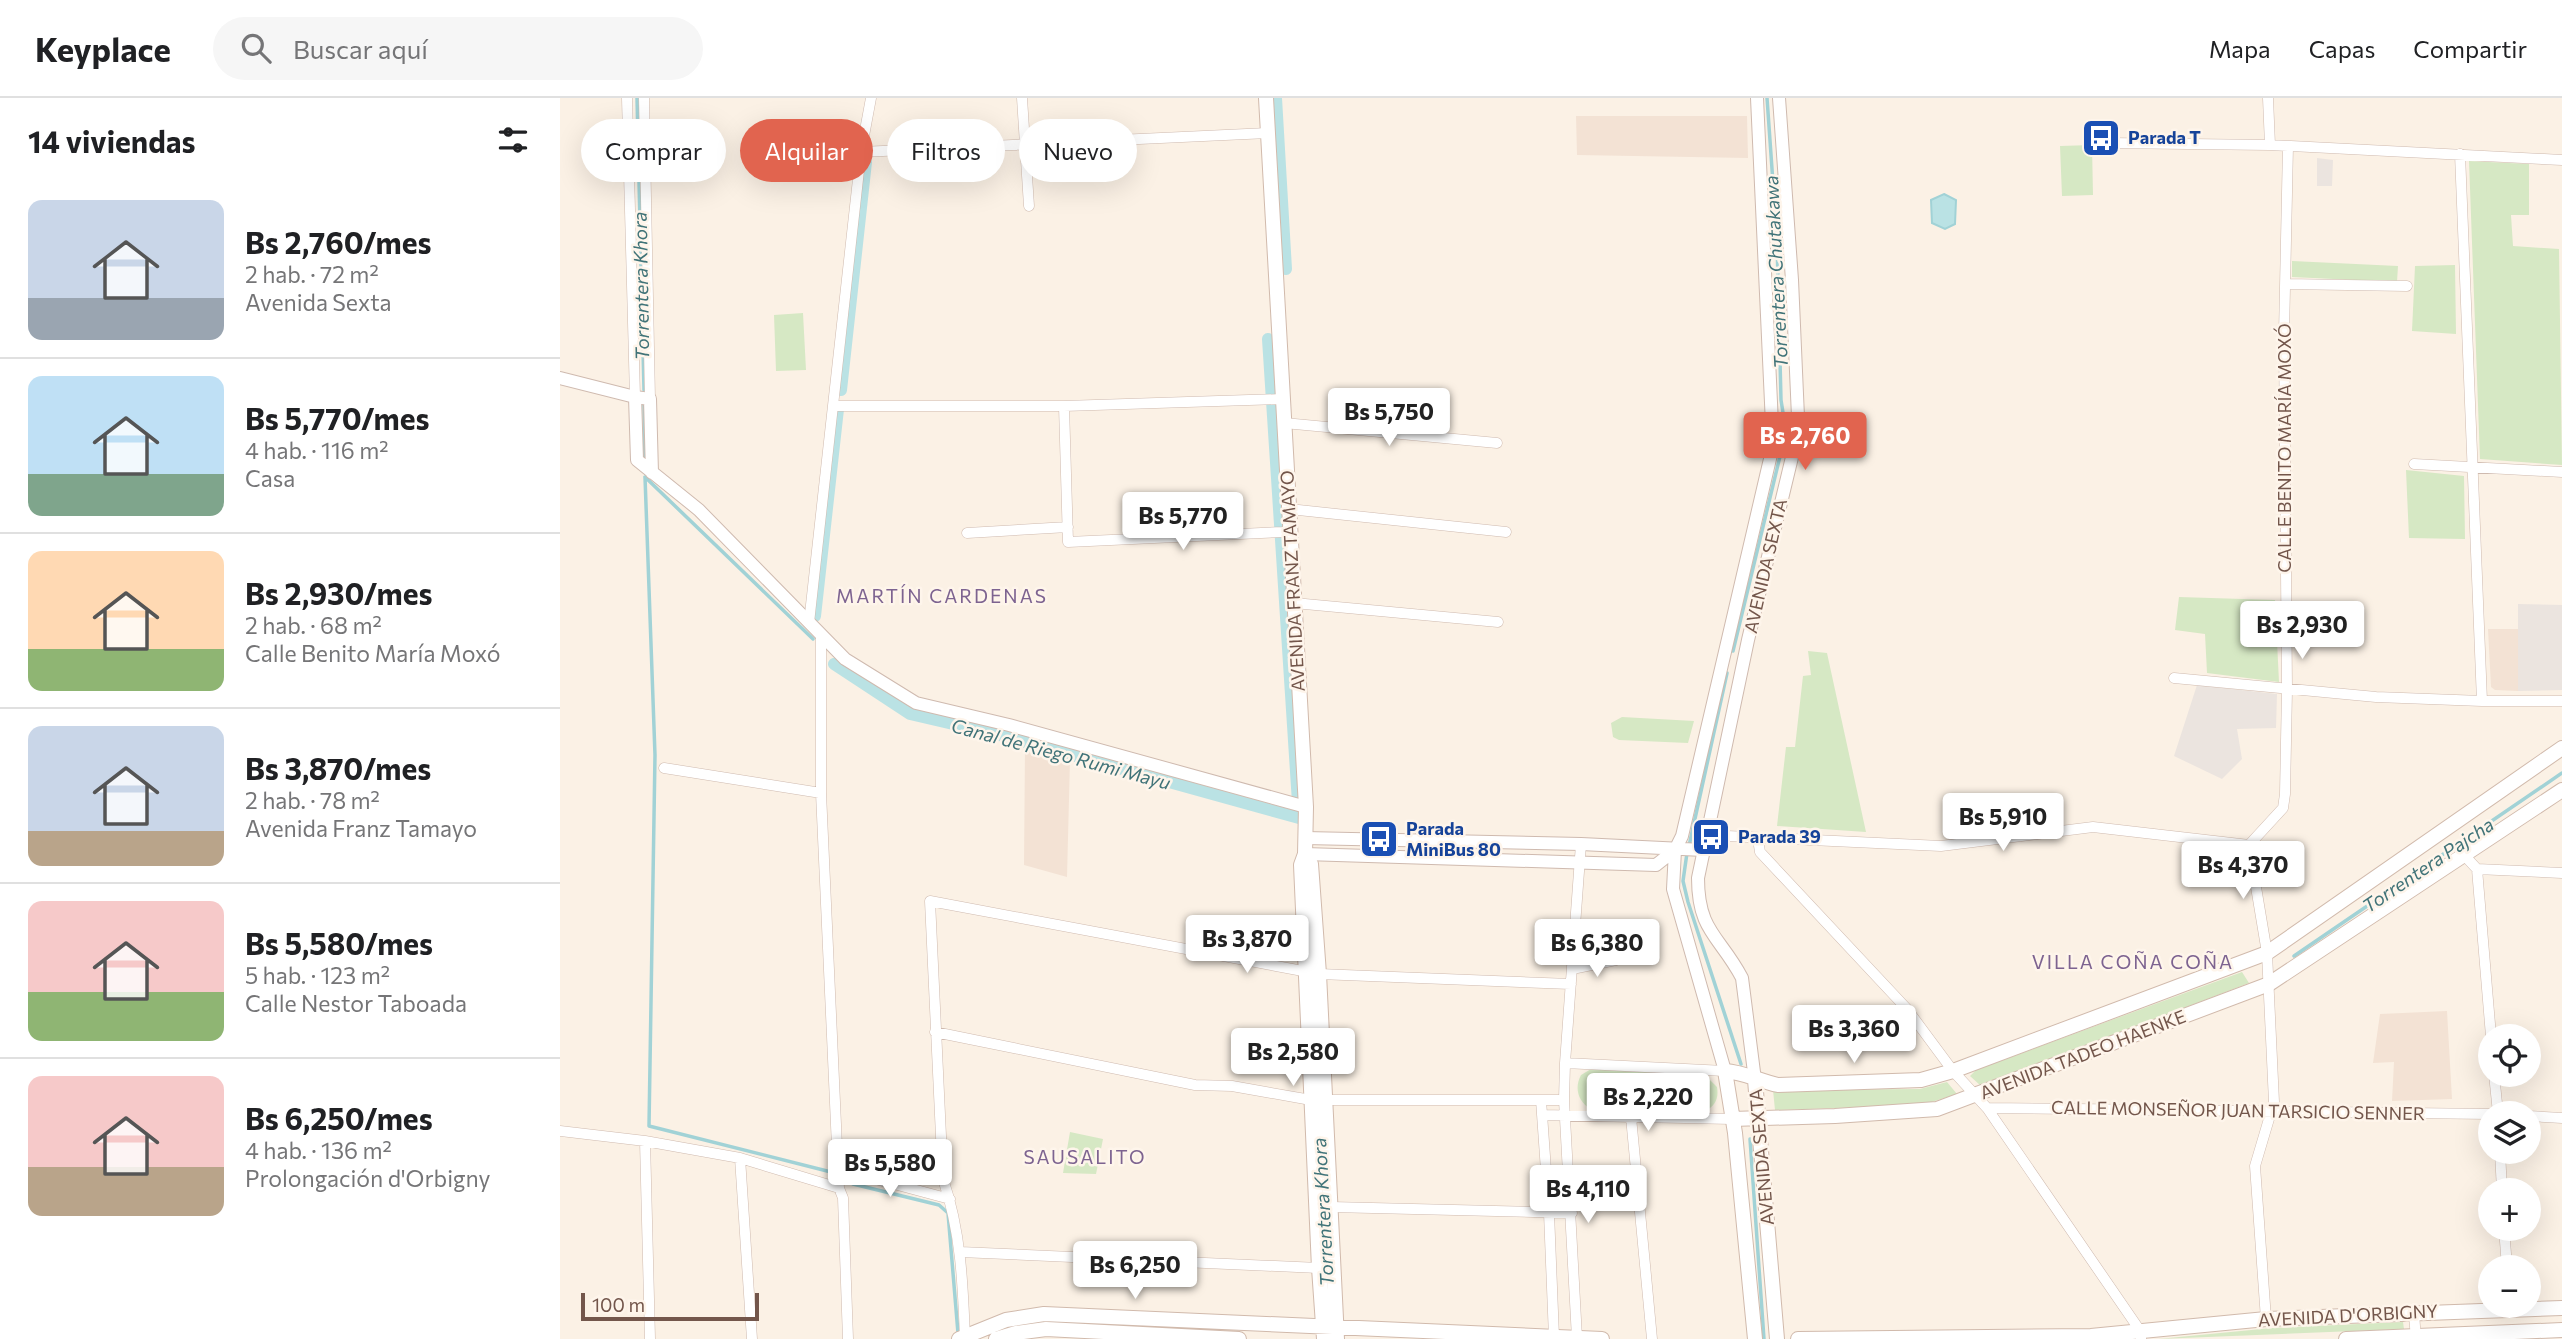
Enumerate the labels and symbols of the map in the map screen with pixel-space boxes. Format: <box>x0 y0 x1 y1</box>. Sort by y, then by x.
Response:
bus stop icon: Parada T <box>2080 117 2122 159</box>
place label: Parada T <box>2128 126 2201 148</box>
water label: Torrentera Chutakawa <box>1759 175 1792 369</box>
water label: Torrentera Khora <box>628 211 653 361</box>
street label: CALLE BENITO MARÍA MOXÓ <box>2273 323 2295 573</box>
pin: Bs 5,750 <box>1317 388 1461 448</box>
pin: Bs 2,760 <box>1733 412 1877 472</box>
street label: AVENIDA FRANZ TAMAYO <box>1275 470 1309 692</box>
pin: Bs 5,770 <box>1111 492 1255 552</box>
street label: AVENIDA SEXTA <box>1739 496 1791 635</box>
district label: MARTÍN CARDENAS <box>836 584 1048 607</box>
pin: Bs 2,930 <box>2230 602 2374 661</box>
water label: Canal de Riego Rumi Mayu <box>949 713 1174 794</box>
pin: Bs 5,910 <box>1931 794 2075 853</box>
water label: Torrentera Pajcha <box>2358 812 2498 917</box>
bus stop icon: Parada 39 <box>1690 816 1732 858</box>
place label: Parada MiniBus 80 <box>1406 817 1501 860</box>
bus stop icon: Parada MiniBus 80 <box>1358 818 1400 860</box>
place label: Parada 39 <box>1738 825 1821 847</box>
pin: Bs 4,370 <box>2171 842 2315 901</box>
pin: Bs 3,870 <box>1175 916 1319 975</box>
pin: Bs 6,380 <box>1525 920 1669 979</box>
district label: VILLA COÑA COÑA <box>2032 950 2234 973</box>
street label: AVENIDA TADEO HAENKE <box>1977 1005 2189 1104</box>
pin: Bs 3,360 <box>1782 1006 1926 1065</box>
pin: Bs 2,580 <box>1221 1028 1365 1088</box>
pin: Bs 2,220 <box>1576 1074 1720 1133</box>
street label: AVENIDA SEXTA <box>1744 1088 1778 1226</box>
street label: CALLE MONSEÑOR JUAN TARSICIO SENNER <box>2051 1096 2425 1124</box>
water label: Torrentera Khora <box>1307 1137 1338 1287</box>
pin: Bs 5,580 <box>818 1140 962 1199</box>
district label: SAUSALITO <box>1023 1145 1147 1168</box>
pin: Bs 4,110 <box>1516 1166 1660 1225</box>
pin: Bs 6,250 <box>1063 1242 1207 1301</box>
scale bar <box>581 1290 760 1322</box>
street label: AVENIDA D'ORBIGNY <box>2257 1299 2439 1331</box>

